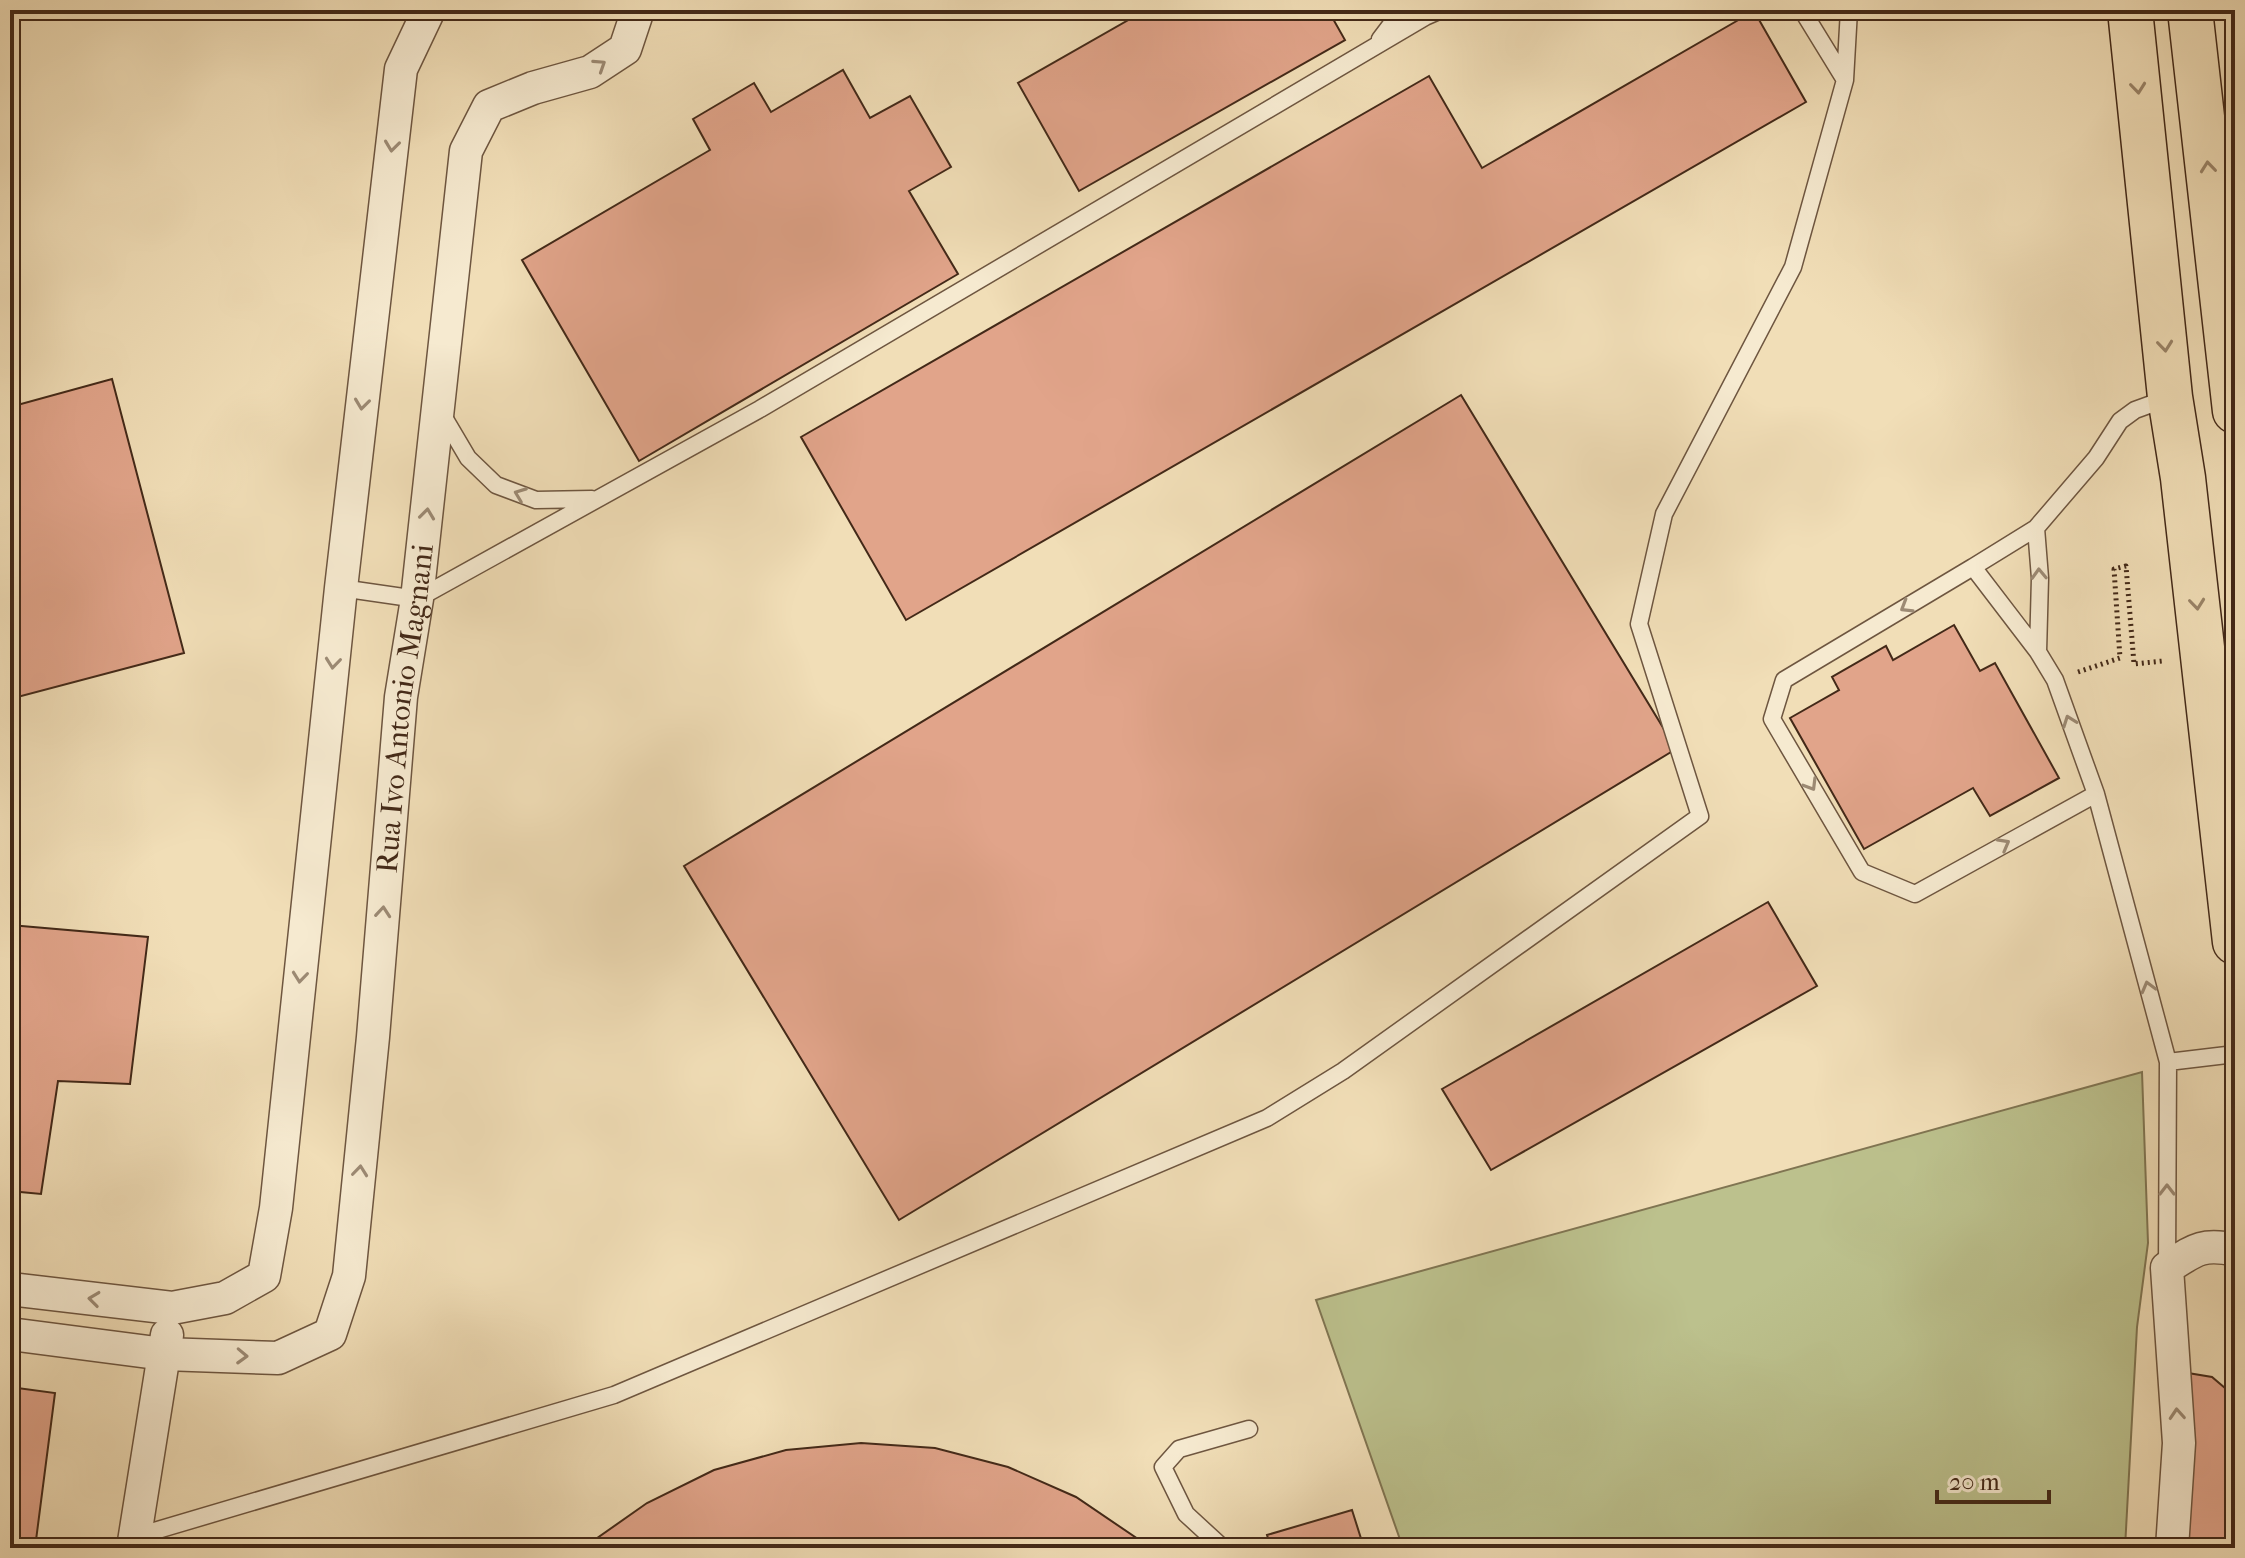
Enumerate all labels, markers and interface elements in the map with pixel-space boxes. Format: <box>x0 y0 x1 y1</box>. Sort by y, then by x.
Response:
one-way arrow <box>591 60 605 75</box>
one-way arrow <box>2130 82 2147 95</box>
one-way arrow <box>384 140 401 153</box>
one-way arrow <box>2199 160 2216 173</box>
one-way arrow <box>2156 340 2173 353</box>
one-way arrow <box>354 398 371 411</box>
one-way arrow <box>514 487 528 504</box>
one-way arrow <box>418 507 435 521</box>
street label: Rua Ivo Antonio Magnani <box>370 542 441 874</box>
one-way arrow <box>2031 567 2048 580</box>
one-way arrow <box>1900 597 1915 613</box>
one-way arrow <box>2188 597 2205 611</box>
one-way arrow <box>325 657 342 670</box>
one-way arrow <box>2063 714 2079 728</box>
one-way arrow <box>1801 776 1817 791</box>
one-way arrow <box>1996 839 2011 854</box>
one-way arrow <box>375 905 392 918</box>
one-way arrow <box>292 971 309 984</box>
one-way arrow <box>2140 980 2157 994</box>
one-way arrow <box>351 1164 368 1177</box>
one-way arrow <box>2158 1183 2176 1196</box>
one-way arrow <box>87 1291 101 1308</box>
one-way arrow <box>236 1348 249 1365</box>
one-way arrow <box>2169 1407 2186 1420</box>
scale bar <box>1937 1454 2049 1504</box>
text: 20 m <box>1949 1468 2000 1496</box>

